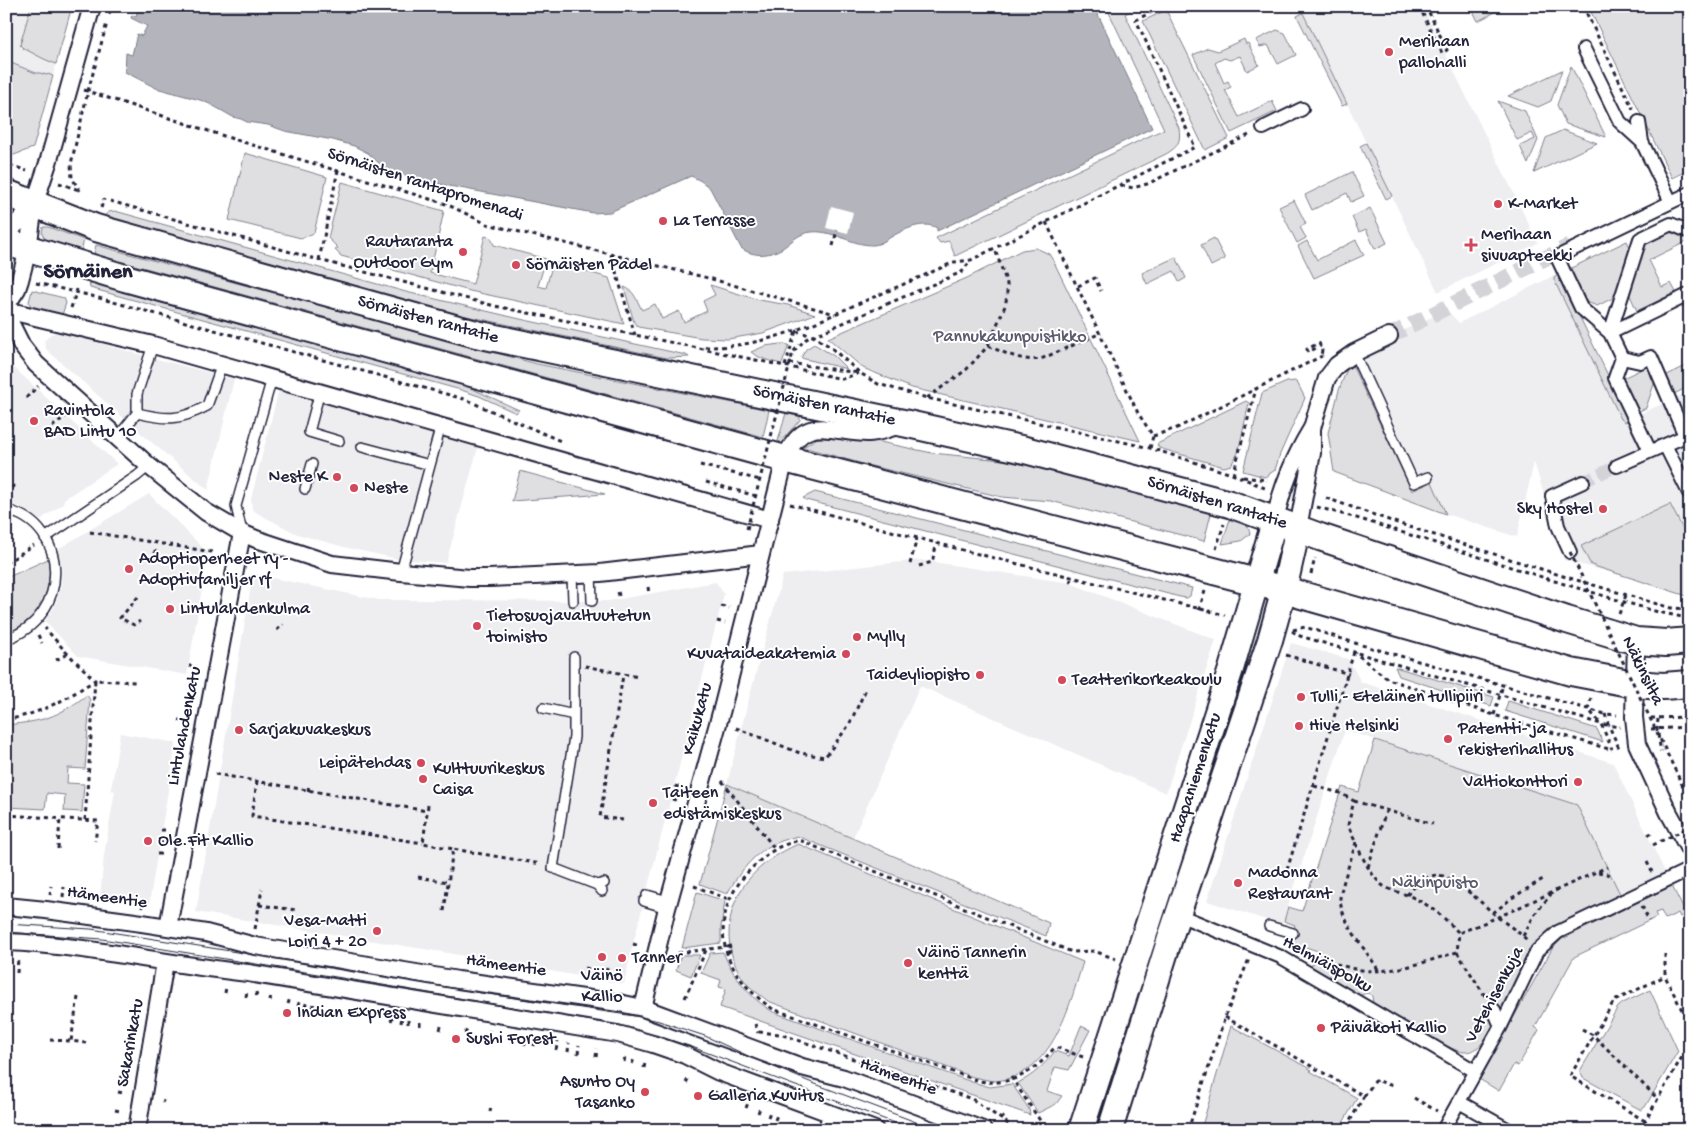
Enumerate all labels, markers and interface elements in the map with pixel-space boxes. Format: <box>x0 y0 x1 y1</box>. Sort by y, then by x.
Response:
place label: Merihaan pallohalli <box>1398 32 1470 74</box>
marker: Merihaan pallohalli <box>1383 46 1395 58</box>
street label: Sörnäisten rantapromenadi <box>325 143 526 227</box>
place label: K-Market <box>1508 194 1579 215</box>
marker: K-Market <box>1492 198 1504 210</box>
place label: La Terrasse <box>673 211 756 232</box>
marker: La Terrasse <box>657 215 669 227</box>
place label: Merihaan sivuapteekki <box>1481 225 1573 267</box>
place label: Rautaranta Outdoor Gym <box>354 232 454 274</box>
marker: Merihaan sivuapteekki <box>1465 239 1477 251</box>
marker: Rautaranta Outdoor Gym <box>457 246 469 258</box>
place label: Sörnäisten Padel <box>526 255 652 276</box>
marker: Sörnäisten Padel <box>510 259 522 271</box>
district label: Sörnäinen <box>43 260 133 286</box>
street label: Sörnäisten rantatie <box>355 291 502 349</box>
park label: Pannukakunpuistikko <box>933 327 1087 348</box>
street label: Sörnäisten rantatie <box>751 381 898 432</box>
place label: Ravintola BAD Lintu 10 <box>43 401 136 443</box>
marker: Ravintola BAD Lintu 10 <box>28 415 40 427</box>
place label: Neste K <box>269 467 329 488</box>
marker: Neste K <box>331 471 343 483</box>
street label: Sörnäisten rantatie <box>1144 472 1290 535</box>
place label: Neste <box>364 478 409 499</box>
marker: Neste <box>348 482 360 494</box>
place label: Sky Hostel <box>1517 499 1593 520</box>
marker: Sky Hostel <box>1597 503 1609 515</box>
place label: Adoptioperheet ry - Adoptivfamiljer rf <box>139 549 289 591</box>
marker: Adoptioperheet ry - Adoptivfamiljer rf <box>123 563 135 575</box>
place label: Lintulahdenkulma <box>180 599 311 620</box>
marker: Lintulahdenkulma <box>164 603 176 615</box>
place label: Tietosuojavaltuutetun toimisto <box>486 606 651 648</box>
marker: Tietosuojavaltuutetun toimisto <box>471 620 483 632</box>
place label: Mylly <box>867 627 905 648</box>
marker: Mylly <box>851 631 863 643</box>
street label: Näkinsilta <box>1616 633 1668 710</box>
place label: Kuvataideakatemia <box>687 644 837 665</box>
marker: Kuvataideakatemia <box>840 648 852 660</box>
street label: Lintulahdenkatu <box>163 664 207 787</box>
place label: Taideyliopisto <box>866 665 970 686</box>
marker: Taideyliopisto <box>974 669 986 681</box>
place label: Teatterikorkeakoulu <box>1071 670 1222 691</box>
marker: Teatterikorkeakoulu <box>1056 674 1068 686</box>
street label: Kaikukatu <box>678 680 718 758</box>
place label: Tulli - Eteläinen tullipiiri <box>1310 687 1483 708</box>
marker: Tulli - Eteläinen tullipiiri <box>1295 691 1307 703</box>
street label: Haapaniemenkatu <box>1165 710 1227 846</box>
place label: Hive Helsinki <box>1309 716 1399 737</box>
place label: Patentti- ja rekisterihallitus <box>1457 719 1574 761</box>
place label: Sarjakuvakeskus <box>249 720 372 741</box>
marker: Hive Helsinki <box>1293 720 1305 732</box>
marker: Sarjakuvakeskus <box>233 724 245 736</box>
marker: Patentti- ja rekisterihallitus <box>1442 733 1454 745</box>
place label: Leipätehdas <box>319 753 412 774</box>
marker: Leipätehdas <box>415 757 427 769</box>
place label: Kulttuurikeskus Caisa <box>433 759 546 801</box>
place label: Valtiokonttori <box>1462 772 1568 793</box>
marker: Kulttuurikeskus Caisa <box>417 773 429 785</box>
marker: Valtiokonttori <box>1572 776 1584 788</box>
place label: Taiteen edistämiskeskus <box>662 783 782 825</box>
marker: Taiteen edistämiskeskus <box>647 797 659 809</box>
place label: Ole.Fit Kallio <box>158 831 254 852</box>
marker: Ole.Fit Kallio <box>142 835 154 847</box>
place label: Madonna Restaurant <box>1248 863 1333 905</box>
park label: Näkinpuisto <box>1392 873 1478 894</box>
marker: Madonna Restaurant <box>1232 877 1244 889</box>
street label: Hämeentie <box>66 882 149 914</box>
place label: Vesa-Matti Loiri 4 + 20 <box>283 911 367 953</box>
marker: Vesa-Matti Loiri 4 + 20 <box>371 925 383 937</box>
street label: Helmiäispolku <box>1278 932 1376 999</box>
place label: Väinö Tannerin kenttä <box>917 943 1027 985</box>
street label: Vetehisenkuja <box>1460 943 1530 1047</box>
place label: Tanner <box>631 948 683 969</box>
street label: Hämeentie <box>465 950 548 982</box>
marker: Väinö Kallio <box>596 951 608 963</box>
marker: Tanner <box>616 952 628 964</box>
marker: Väinö Tannerin kenttä <box>902 957 914 969</box>
place label: Väinö Kallio <box>580 966 623 1008</box>
street label: Sakarinkatu <box>113 997 149 1089</box>
place label: Indian Express <box>297 1003 407 1024</box>
marker: Indian Express <box>281 1007 293 1019</box>
place label: Päiväkoti Kallio <box>1330 1018 1447 1039</box>
marker: Päiväkoti Kallio <box>1315 1022 1327 1034</box>
place label: Sushi Forest <box>466 1029 557 1050</box>
marker: Sushi Forest <box>450 1033 462 1045</box>
street label: Hämeentie <box>856 1053 940 1101</box>
place label: Asunto Oy Tasanko <box>560 1072 635 1114</box>
marker: Asunto Oy Tasanko <box>639 1086 651 1098</box>
place label: Galleria Kuvitus <box>708 1086 825 1107</box>
marker: Galleria Kuvitus <box>692 1090 704 1102</box>

